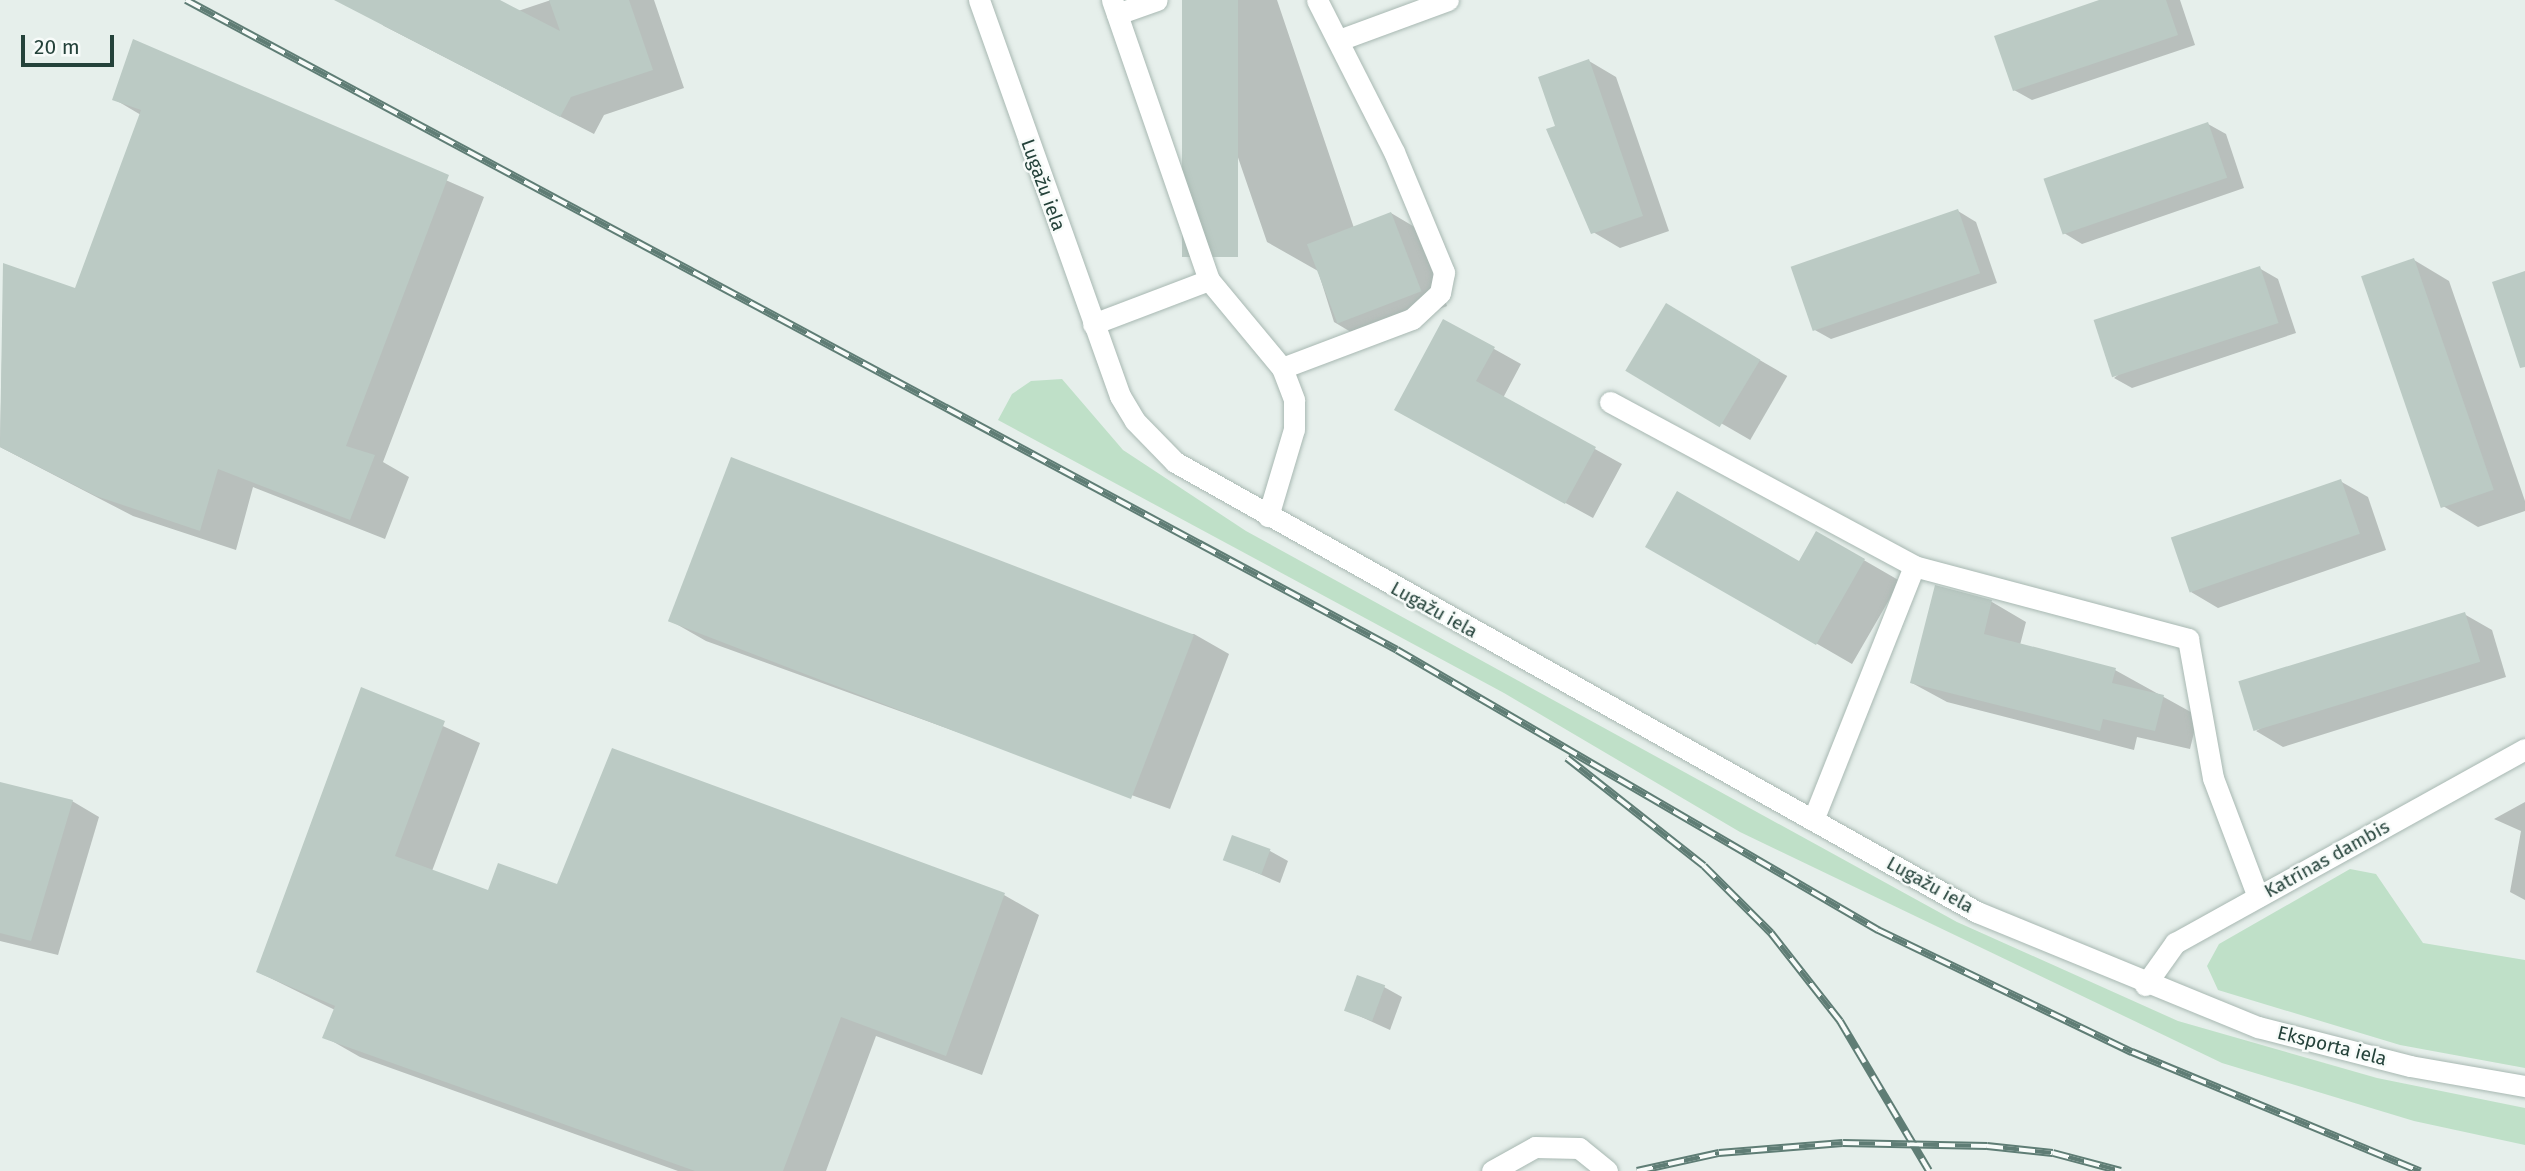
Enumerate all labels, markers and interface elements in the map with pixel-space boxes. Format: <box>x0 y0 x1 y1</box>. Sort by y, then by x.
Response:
scale bar <box>24 21 117 65</box>
text: 20 m <box>34 34 80 60</box>
street label: Lugažu iela <box>1016 136 1070 234</box>
street label: Lugažu iela <box>1387 577 1481 643</box>
street label: Katrīnas dambis <box>2260 815 2394 903</box>
street label: Lugažu iela <box>1883 852 1977 918</box>
street label: Eksporta iela <box>2275 1021 2389 1071</box>

